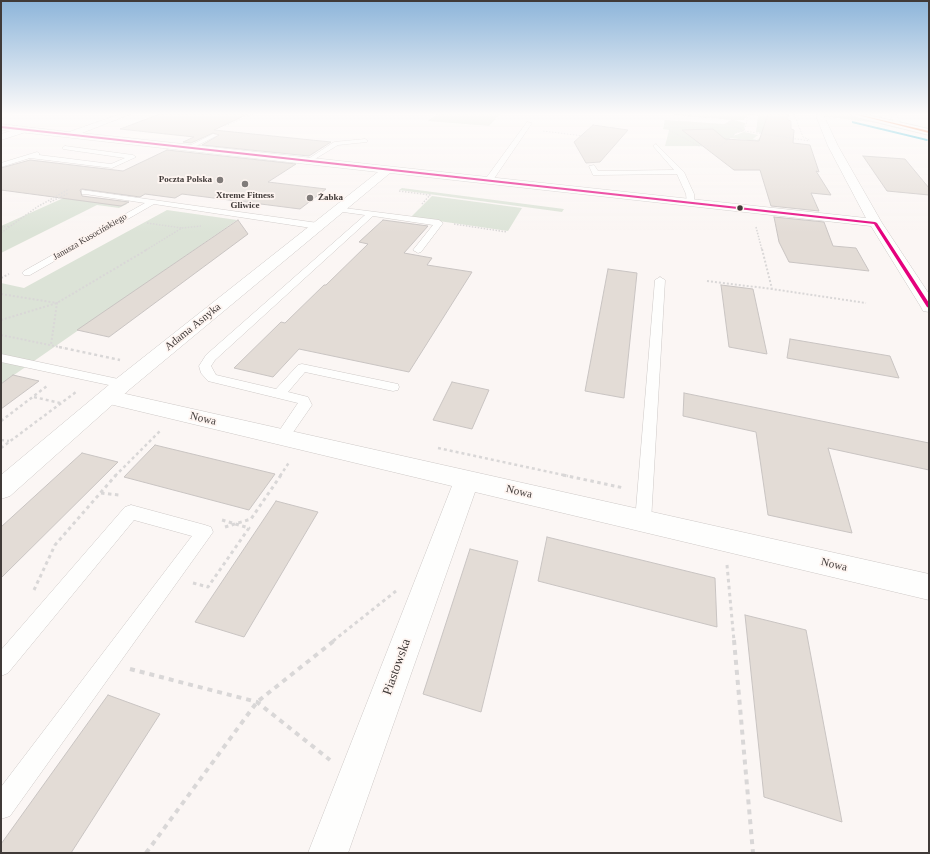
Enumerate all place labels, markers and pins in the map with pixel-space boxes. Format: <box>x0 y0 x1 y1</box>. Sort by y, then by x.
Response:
place label: Poczta Polska <box>159 175 212 185</box>
marker: Poczta Polska <box>215 175 225 185</box>
marker: Xtreme Fitness Gliwice <box>240 179 250 189</box>
place label: Xtreme Fitness Gliwice <box>216 191 274 212</box>
marker: Żabka <box>305 193 315 203</box>
place label: Żabka <box>318 193 343 203</box>
unlabelled marker <box>735 203 745 213</box>

